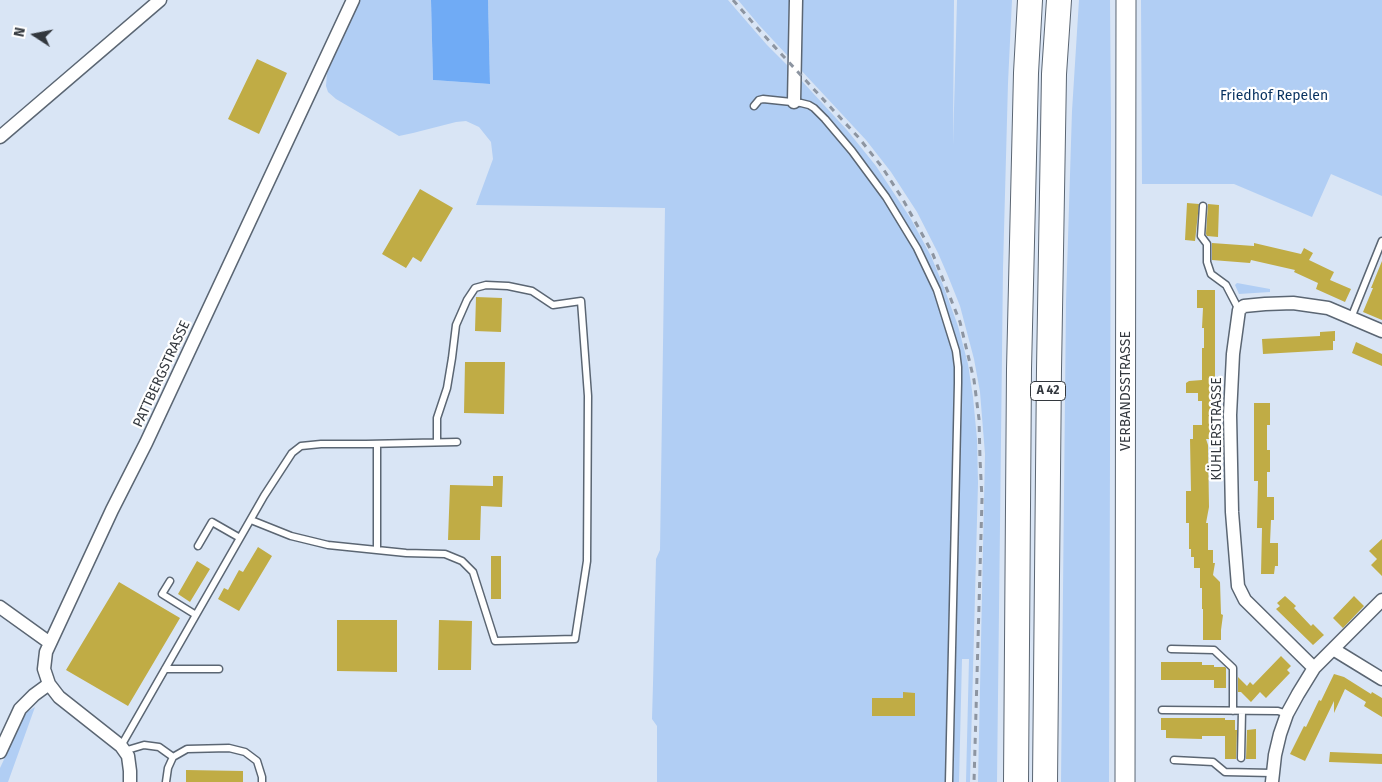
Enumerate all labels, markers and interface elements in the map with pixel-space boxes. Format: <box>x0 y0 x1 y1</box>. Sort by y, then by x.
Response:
north arrow <box>10 10 60 60</box>
text: N <box>11 26 29 38</box>
park label: Friedhof Repelen <box>1220 88 1328 104</box>
street label: PATTBERGSTRASSE <box>130 318 194 430</box>
street label: VERBANDSSTRASSE <box>1118 331 1134 451</box>
street label: KÜHLERSTRASSE <box>1209 377 1225 481</box>
road number: A 42 <box>1030 382 1066 401</box>

